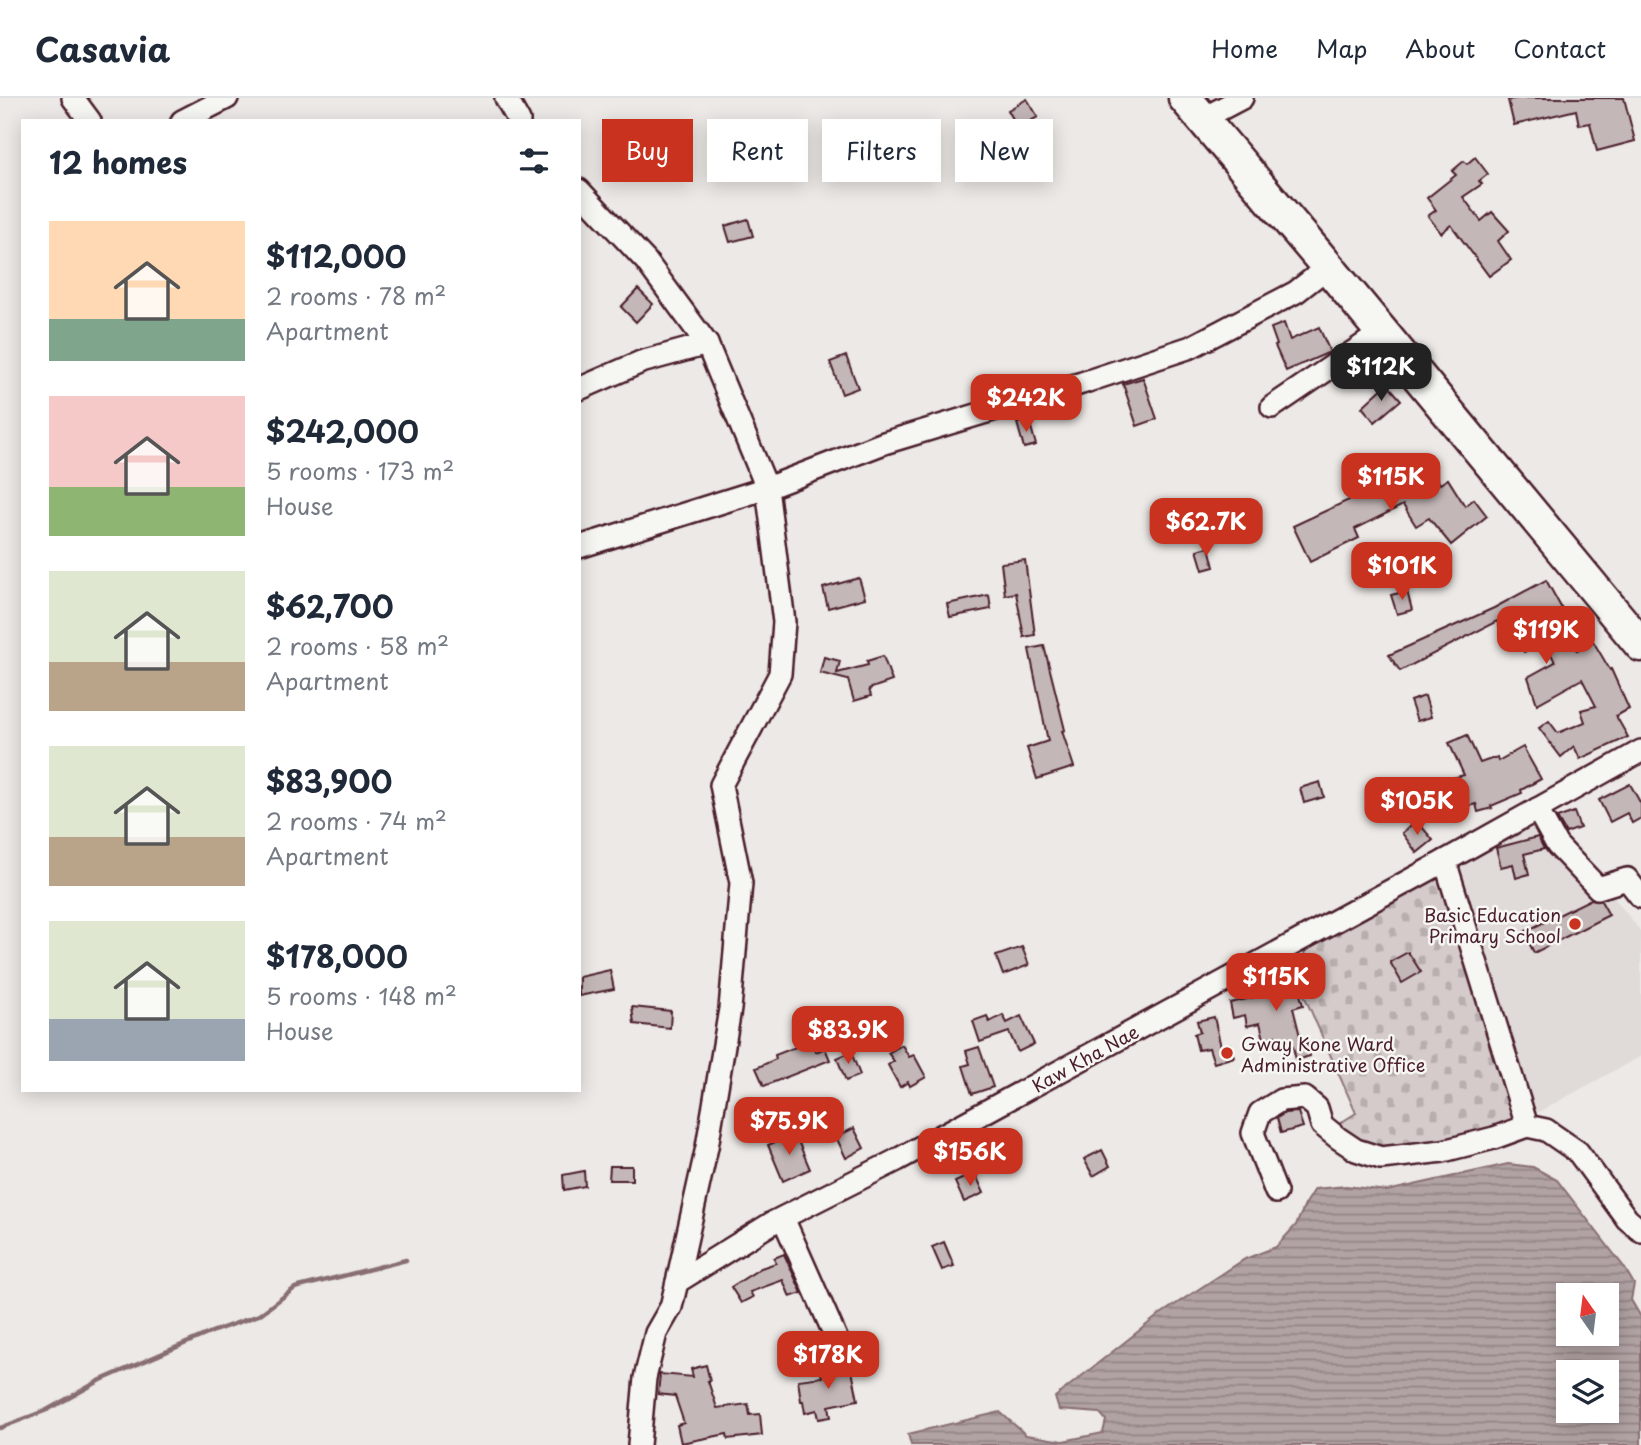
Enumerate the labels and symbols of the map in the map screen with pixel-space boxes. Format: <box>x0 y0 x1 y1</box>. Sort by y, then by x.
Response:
pin: $112K <box>1332 344 1430 403</box>
pin: $242K <box>977 374 1075 434</box>
pin: $115K <box>1342 454 1440 513</box>
pin: $62.7K <box>1149 498 1263 558</box>
pin: $101K <box>1353 542 1451 602</box>
pin: $119K <box>1497 606 1595 666</box>
pin: $105K <box>1368 778 1466 837</box>
place label: Basic Education Primary School <box>1424 901 1561 949</box>
marker: Basic Education Primary School <box>1567 916 1583 932</box>
pin: $115K <box>1227 954 1325 1013</box>
pin: $83.9K <box>791 1006 905 1066</box>
street label: Kaw Kha Nae <box>1027 1017 1143 1098</box>
place label: Gway Kone Ward Administrative Office <box>1241 1030 1425 1078</box>
marker: Gway Kone Ward Administrative Office <box>1219 1045 1235 1061</box>
pin: $75.9K <box>732 1098 846 1157</box>
pin: $156K <box>921 1128 1019 1188</box>
north arrow <box>1556 1283 1619 1346</box>
pin: $178K <box>779 1332 877 1391</box>

